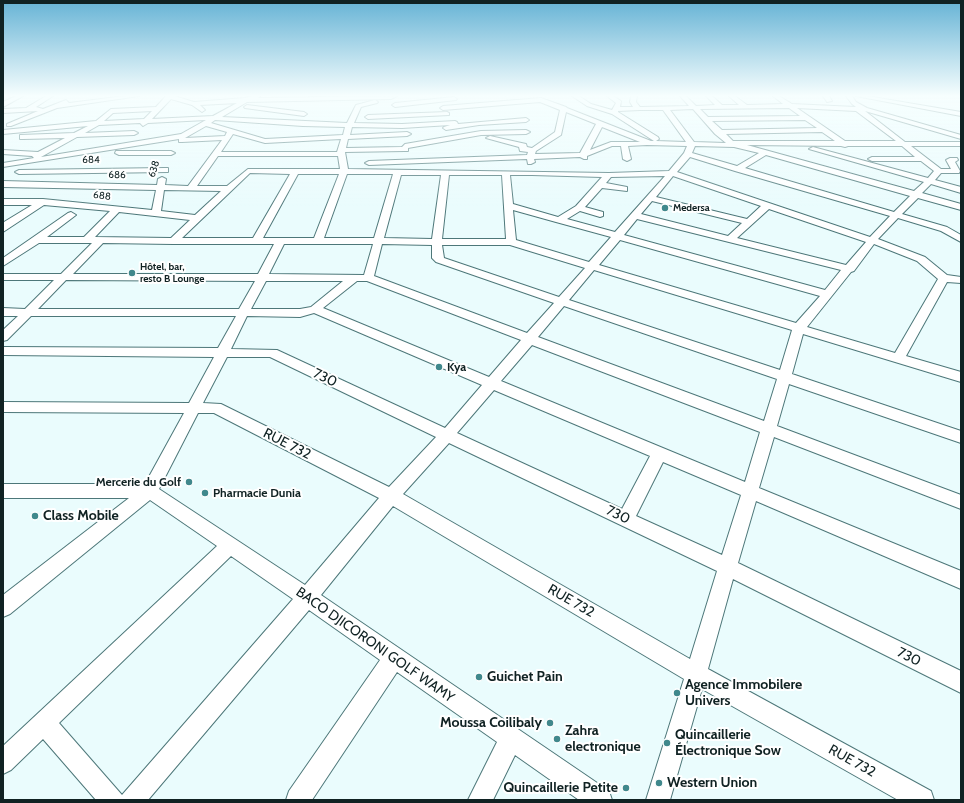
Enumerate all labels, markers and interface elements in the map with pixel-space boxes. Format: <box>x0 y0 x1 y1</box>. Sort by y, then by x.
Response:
street label: 684 <box>82 154 100 166</box>
street label: 638 <box>146 159 162 179</box>
street label: 686 <box>108 169 126 181</box>
street label: 688 <box>92 189 112 203</box>
place label: Medersa <box>673 202 710 214</box>
marker: Medersa <box>660 203 670 213</box>
place label: Hôtel, bar, resto B Lounge <box>140 261 204 284</box>
marker: Hôtel, bar, resto B Lounge <box>127 268 137 278</box>
place label: Kya <box>447 360 466 374</box>
marker: Kya <box>434 362 444 372</box>
street label: 730 <box>310 365 340 391</box>
street label: RUE 732 <box>260 425 314 463</box>
place label: Mercerie du Golf <box>96 475 181 489</box>
marker: Mercerie du Golf <box>184 477 194 487</box>
place label: Pharmacie Dunia <box>213 486 301 500</box>
marker: Pharmacie Dunia <box>200 488 210 498</box>
street label: 730 <box>603 502 633 528</box>
place label: Class Mobile <box>43 508 119 524</box>
marker: Class Mobile <box>30 511 40 521</box>
street label: RUE 732 <box>545 581 597 621</box>
street label: BACO DJICORONI GOLF WAMY <box>293 584 457 706</box>
street label: 730 <box>894 644 924 670</box>
place label: Guichet Pain <box>487 669 563 685</box>
marker: Guichet Pain <box>474 672 484 682</box>
place label: Agence Immobilere Univers <box>685 677 802 710</box>
marker: Agence Immobilere Univers <box>672 688 682 698</box>
place label: Moussa Coilibaly <box>440 715 542 731</box>
marker: Moussa Coilibaly <box>545 718 555 728</box>
place label: Zahra electronique <box>565 723 641 756</box>
place label: Quincaillerie Électronique Sow <box>675 727 781 760</box>
marker: Zahra electronique <box>552 734 562 744</box>
marker: Quincaillerie Électronique Sow <box>662 738 672 748</box>
street label: RUE 732 <box>825 741 879 781</box>
place label: Western Union <box>667 775 757 791</box>
marker: Western Union <box>654 778 664 788</box>
place label: Quincaillerie Petite <box>503 780 618 796</box>
marker: Quincaillerie Petite <box>621 783 631 793</box>

